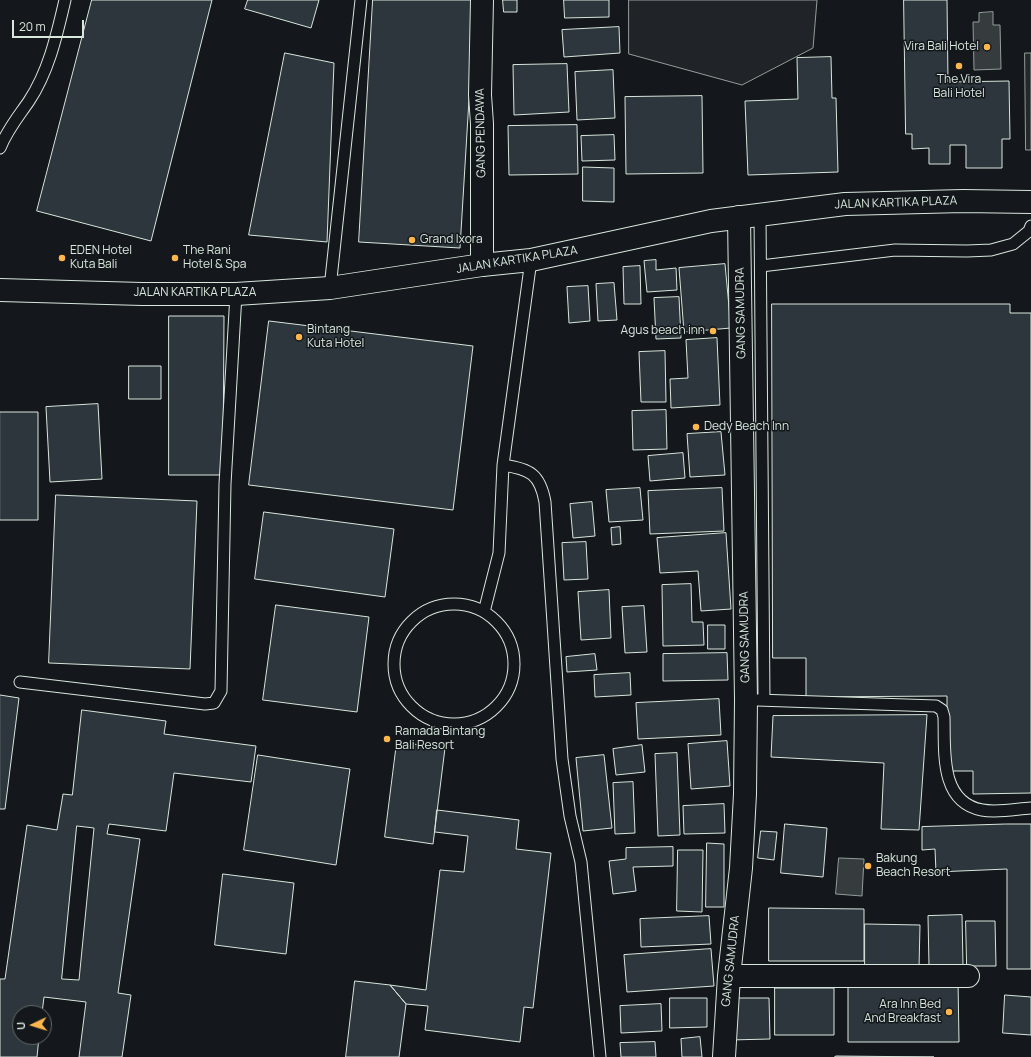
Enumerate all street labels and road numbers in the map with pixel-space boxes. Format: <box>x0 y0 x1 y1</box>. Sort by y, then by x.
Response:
street label: GANG PENDAWA <box>473 88 489 178</box>
street label: JALAN KARTIKA PLAZA <box>834 194 958 212</box>
street label: JALAN KARTIKA PLAZA <box>455 243 579 277</box>
street label: GANG SAMUDRA <box>733 267 749 359</box>
street label: JALAN KARTIKA PLAZA <box>134 286 256 300</box>
street label: GANG SAMUDRA <box>737 591 753 683</box>
street label: GANG SAMUDRA <box>719 915 743 1007</box>

